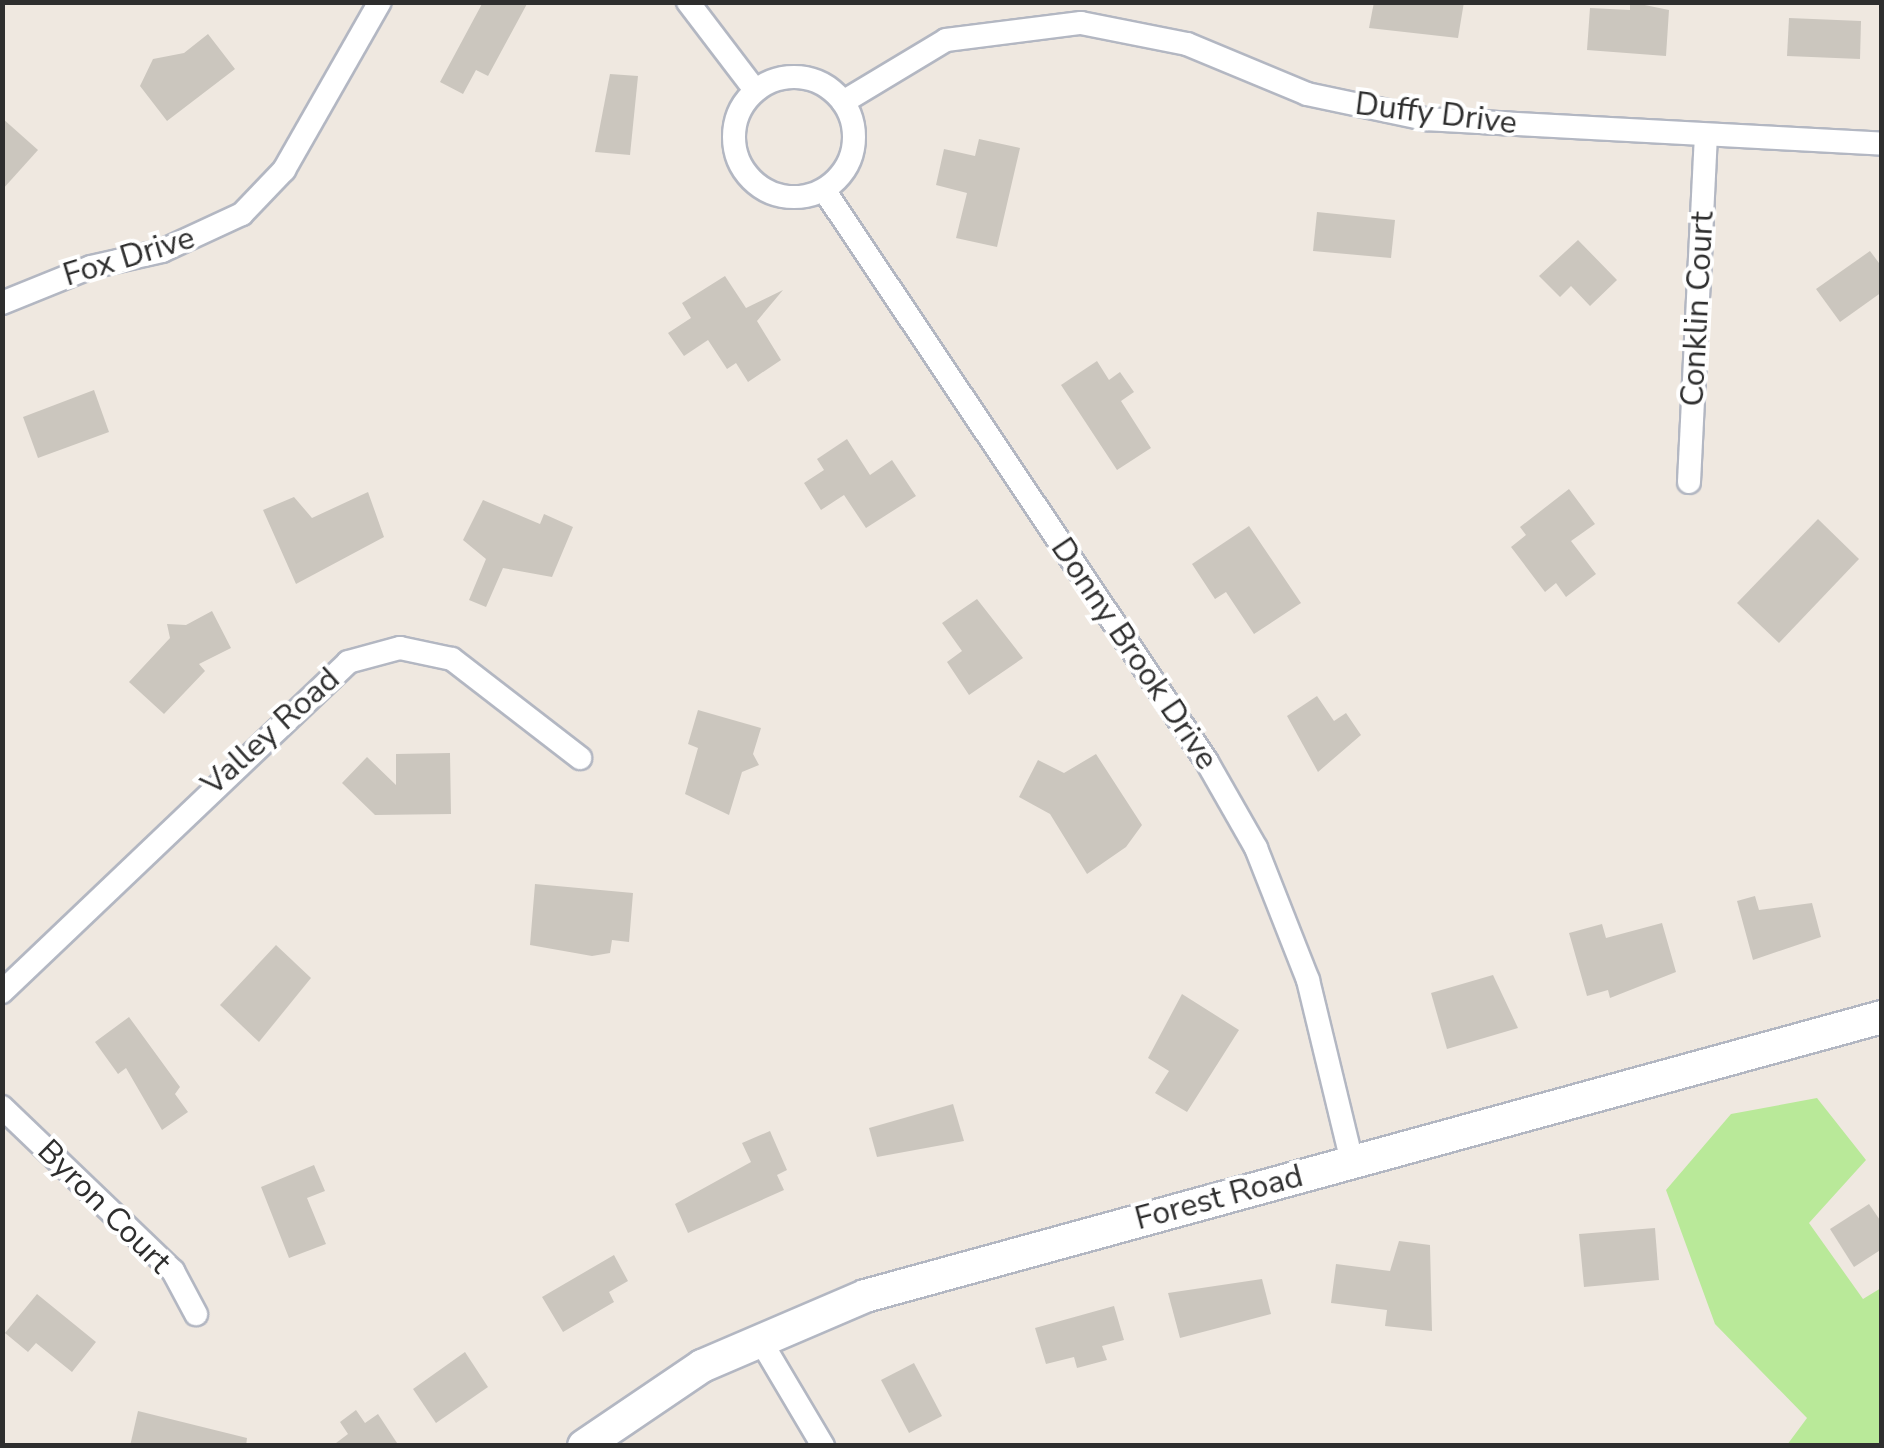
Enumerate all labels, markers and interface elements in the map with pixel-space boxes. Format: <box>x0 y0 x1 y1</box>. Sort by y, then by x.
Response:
street label: Duffy Drive <box>1353 85 1519 143</box>
street label: Conklin Court <box>1674 210 1722 408</box>
street label: Fox Drive <box>59 219 199 295</box>
street label: Donny Brook Drive <box>1042 531 1226 777</box>
street label: Valley Road <box>194 660 348 804</box>
street label: Byron Court <box>29 1132 179 1282</box>
street label: Forest Road <box>1131 1157 1307 1239</box>

